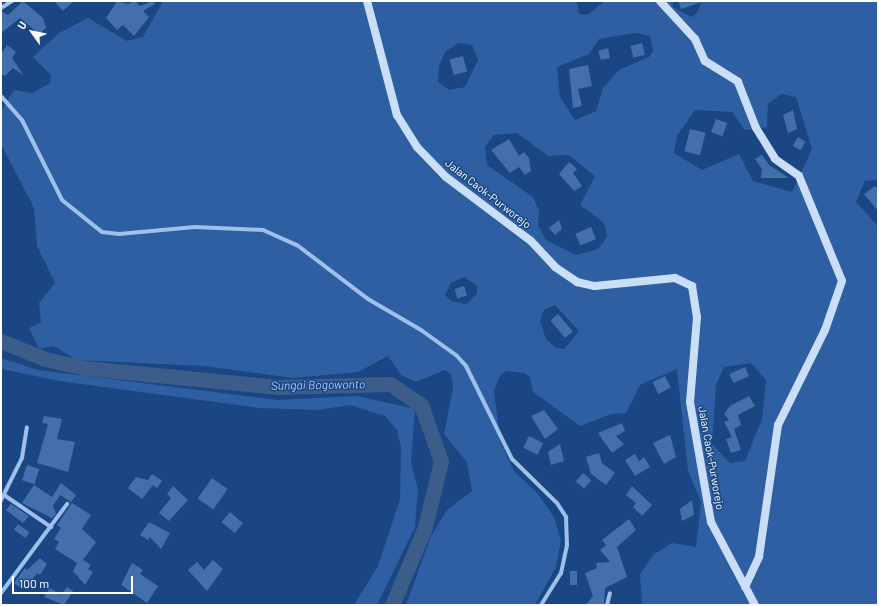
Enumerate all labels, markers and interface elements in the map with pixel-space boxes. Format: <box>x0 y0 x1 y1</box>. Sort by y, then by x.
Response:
north arrow <box>12 12 52 52</box>
text: U <box>14 19 29 32</box>
street label: Jalan Caok-Purworejo <box>443 156 533 232</box>
water label: Sungai Bogowonto <box>271 377 365 393</box>
street label: Jalan Caok-Purworejo <box>695 405 727 511</box>
scale bar <box>14 568 135 594</box>
text: 100 m <box>19 576 49 590</box>

